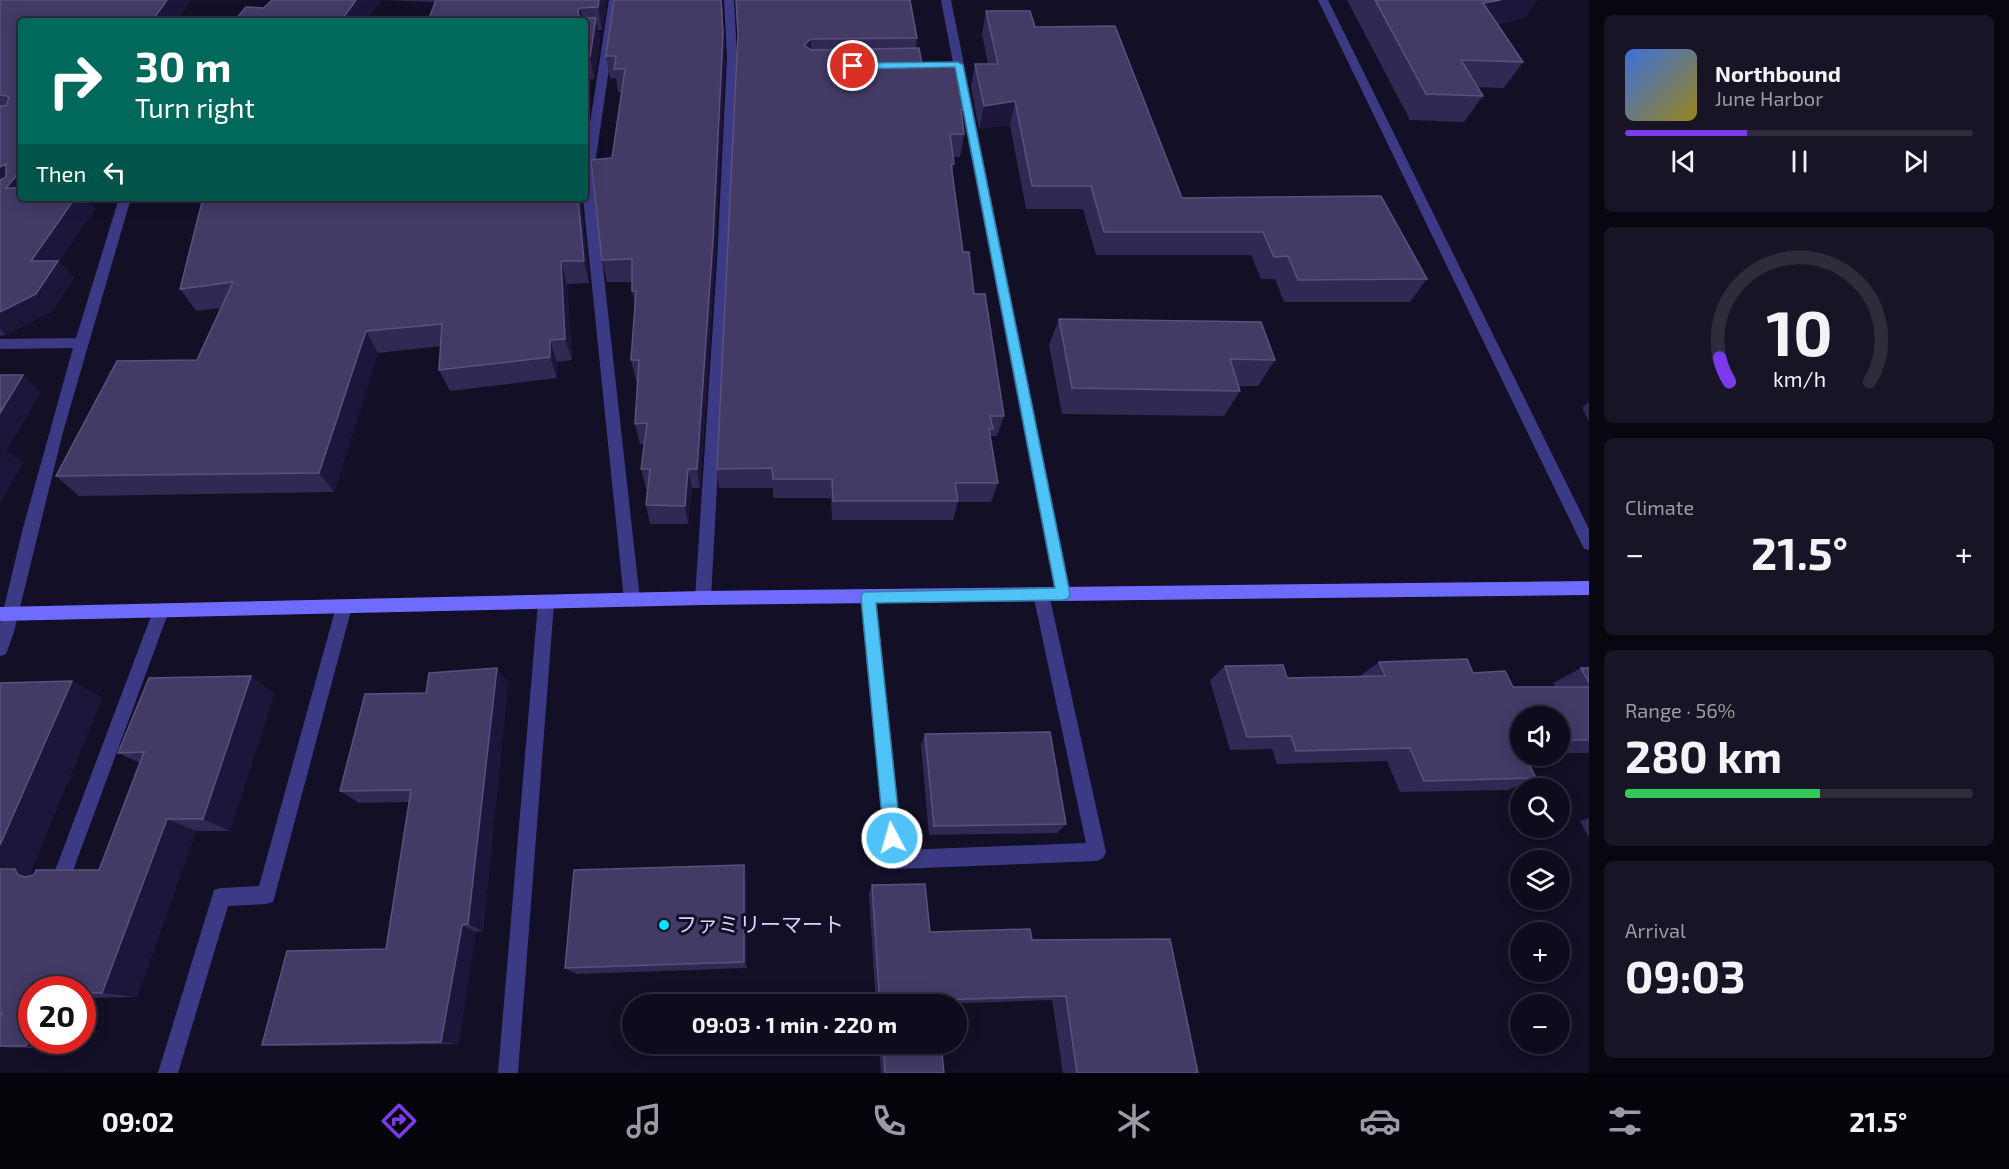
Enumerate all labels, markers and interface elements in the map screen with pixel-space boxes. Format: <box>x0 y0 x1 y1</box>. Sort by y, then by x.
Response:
text: 30 m <box>135 40 231 90</box>
pin <box>827 40 878 91</box>
icon: right <box>36 42 114 120</box>
icon: arrive <box>836 49 869 82</box>
text: Northbound <box>1715 60 1841 86</box>
text: June Harbor <box>1715 86 1823 110</box>
text: Turn right <box>135 91 255 123</box>
icon: previous <box>1667 145 1700 178</box>
icon: pause <box>1783 145 1816 178</box>
icon: next <box>1899 145 1932 178</box>
icon: left <box>98 156 131 189</box>
text: Then <box>36 160 86 186</box>
text: 10 <box>1766 294 1832 369</box>
text: km/h <box>1772 366 1826 391</box>
text: Climate <box>1625 495 1694 519</box>
text: 21.5° <box>1751 525 1848 579</box>
text: − <box>1625 533 1644 573</box>
text: + <box>1955 533 1973 573</box>
text: Range · 56% <box>1625 698 1735 722</box>
map controls <box>1510 706 1570 1054</box>
button: sound <box>1510 706 1570 766</box>
text: 280 km <box>1625 728 1782 782</box>
button: search <box>1510 778 1570 838</box>
position arrow <box>860 806 924 870</box>
button: layers <box>1510 850 1570 910</box>
place label: ファミリーマート <box>676 911 844 936</box>
marker: ファミリーマート <box>657 918 671 932</box>
text: Arrival <box>1625 918 1686 942</box>
button: + <box>1510 922 1570 982</box>
text: 09:03 <box>1625 948 1745 1002</box>
speed limit sign: 20 <box>18 976 96 1054</box>
button: − <box>1510 994 1570 1054</box>
text: 09:03 · 1 min · 220 m <box>692 1011 897 1037</box>
icon: directions <box>378 1100 420 1142</box>
icon: music <box>623 1100 665 1142</box>
icon: phone <box>868 1100 910 1142</box>
icon: climate <box>1113 1100 1155 1142</box>
icon: car <box>1359 1100 1401 1142</box>
icon: filters <box>1604 1100 1646 1142</box>
text: 09:02 <box>102 1105 174 1137</box>
text: 21.5° <box>1849 1105 1907 1137</box>

